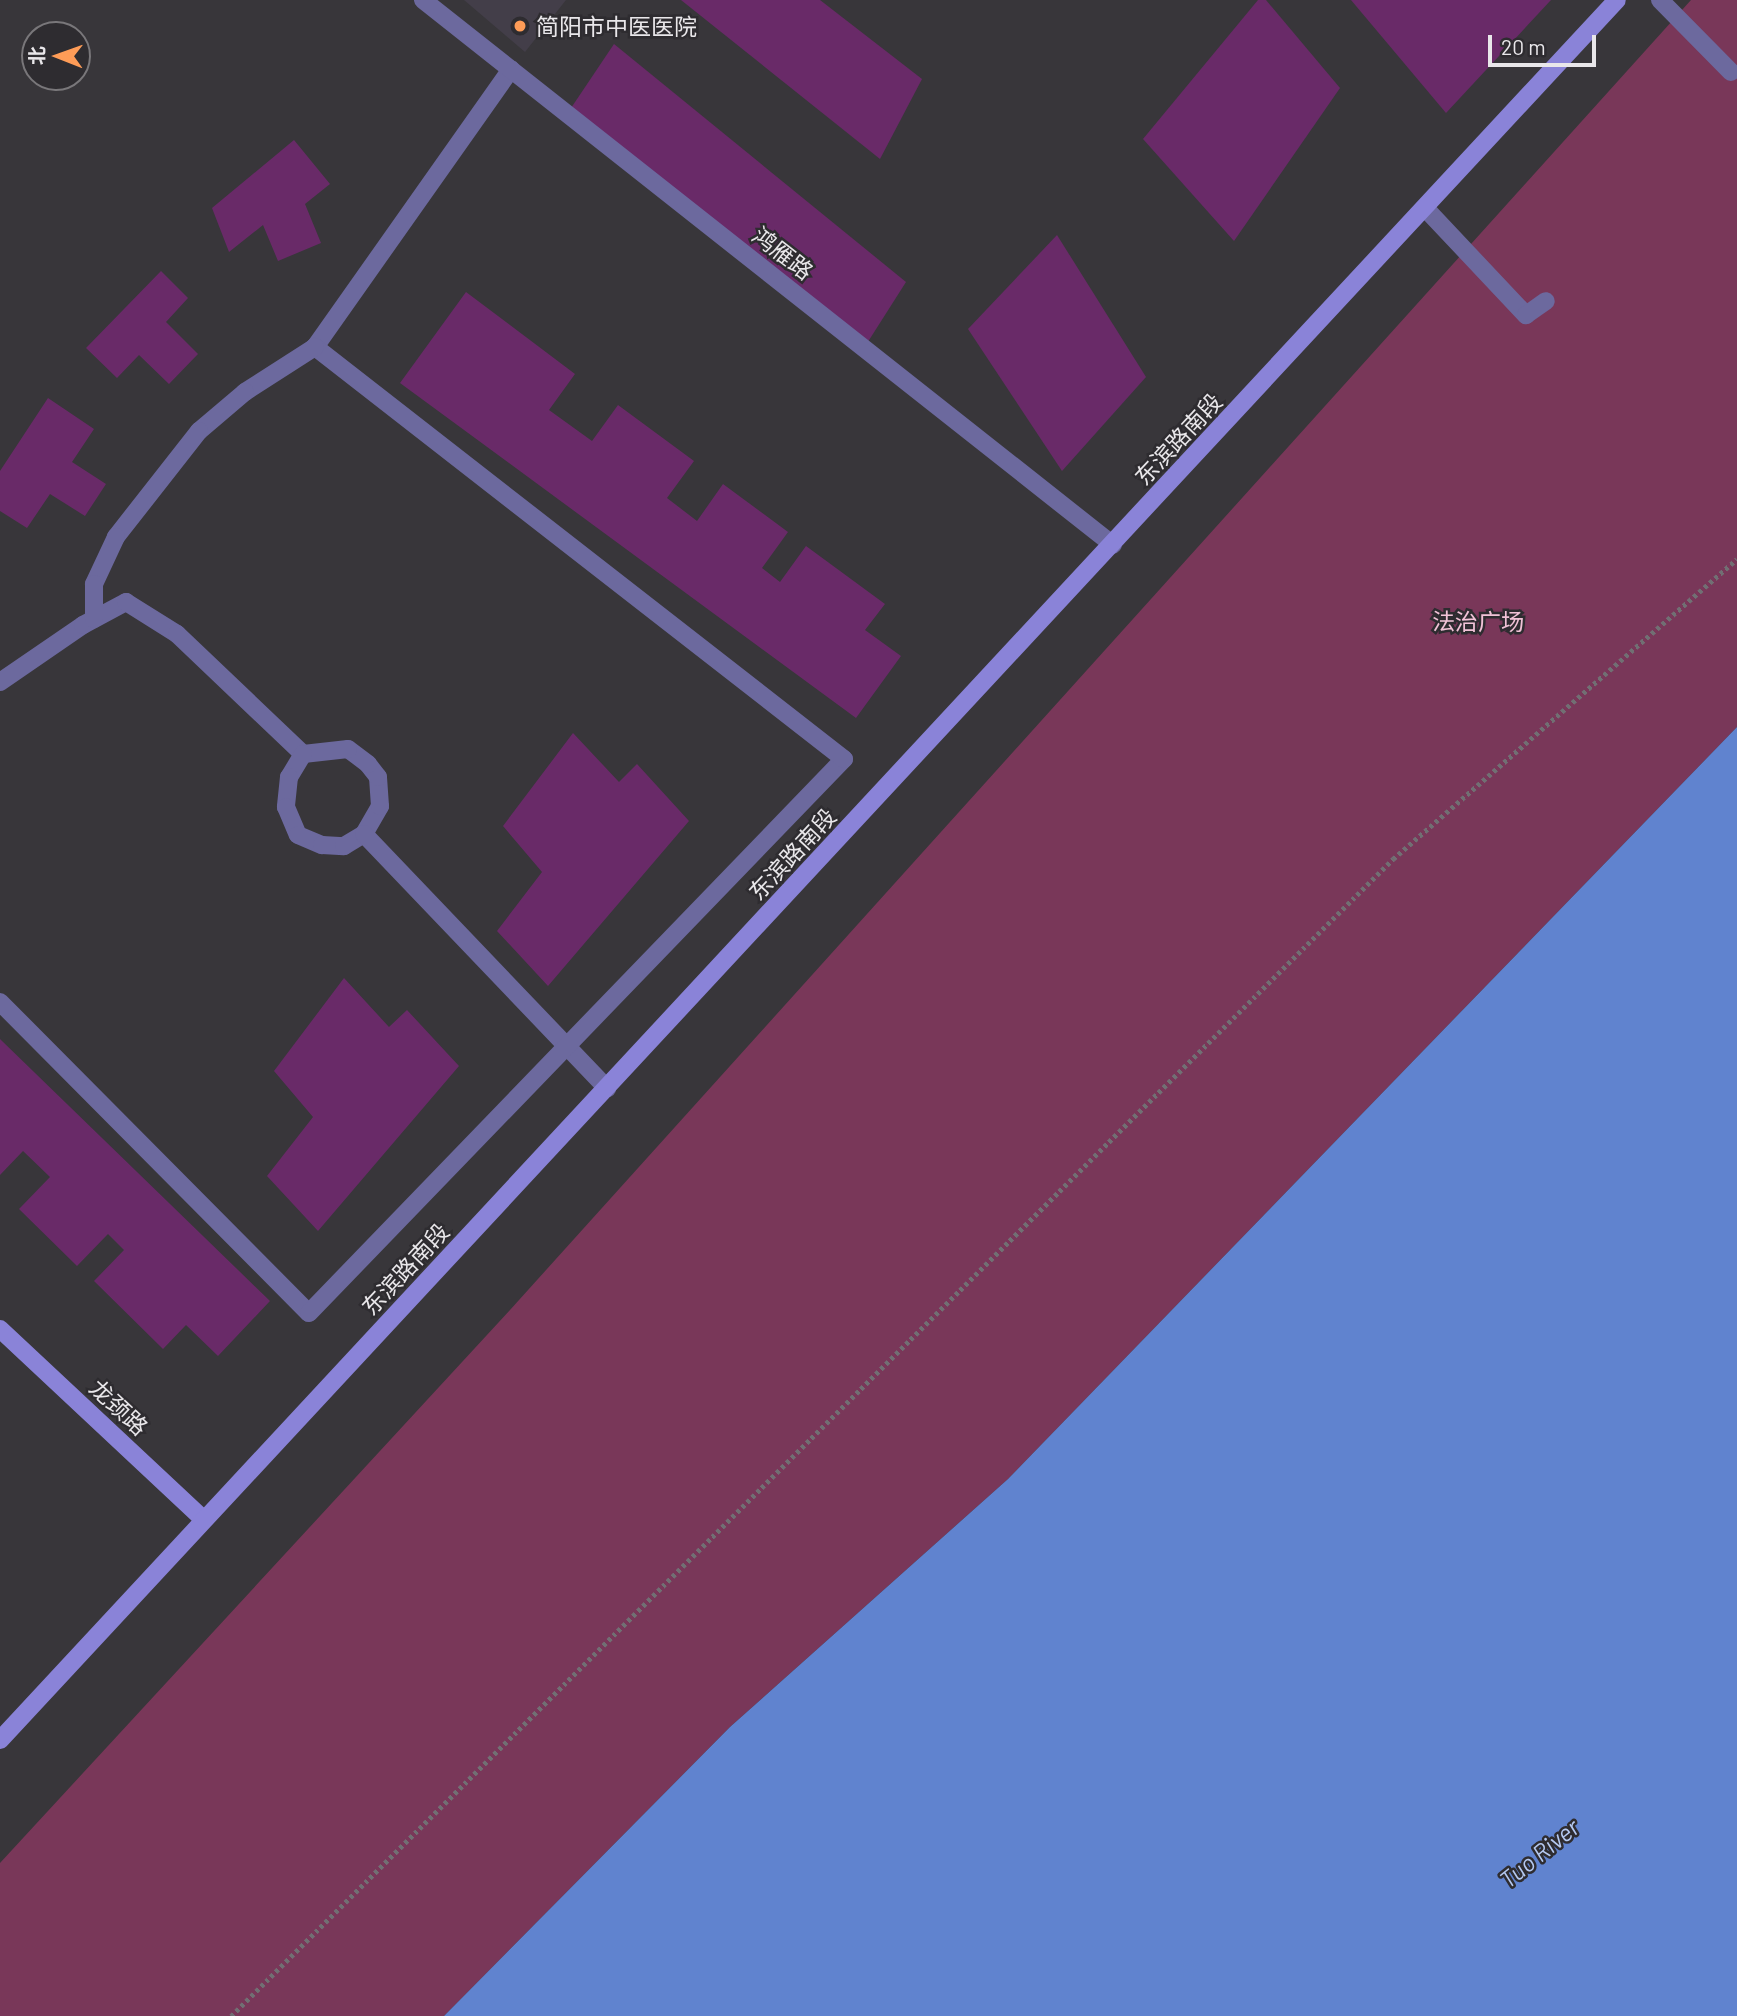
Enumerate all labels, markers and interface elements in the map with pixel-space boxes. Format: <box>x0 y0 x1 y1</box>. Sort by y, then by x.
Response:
place label: 简阳市中医医院 <box>536 12 697 40</box>
marker: 简阳市中医医院 <box>510 16 530 36</box>
north arrow <box>21 21 91 91</box>
scale bar <box>1492 21 1600 65</box>
text: 20 m <box>1501 34 1546 59</box>
text: 北 <box>25 46 48 65</box>
street label: 鸿雁路 <box>747 221 819 285</box>
street label: 东滨路南段 <box>1129 388 1227 490</box>
park label: 法治广场 <box>1432 607 1524 635</box>
street label: 东滨路南段 <box>743 803 841 905</box>
street label: 东滨路南段 <box>356 1218 454 1320</box>
street label: 龙颈路 <box>84 1373 154 1441</box>
water label: Tuo River <box>1493 1812 1585 1894</box>

